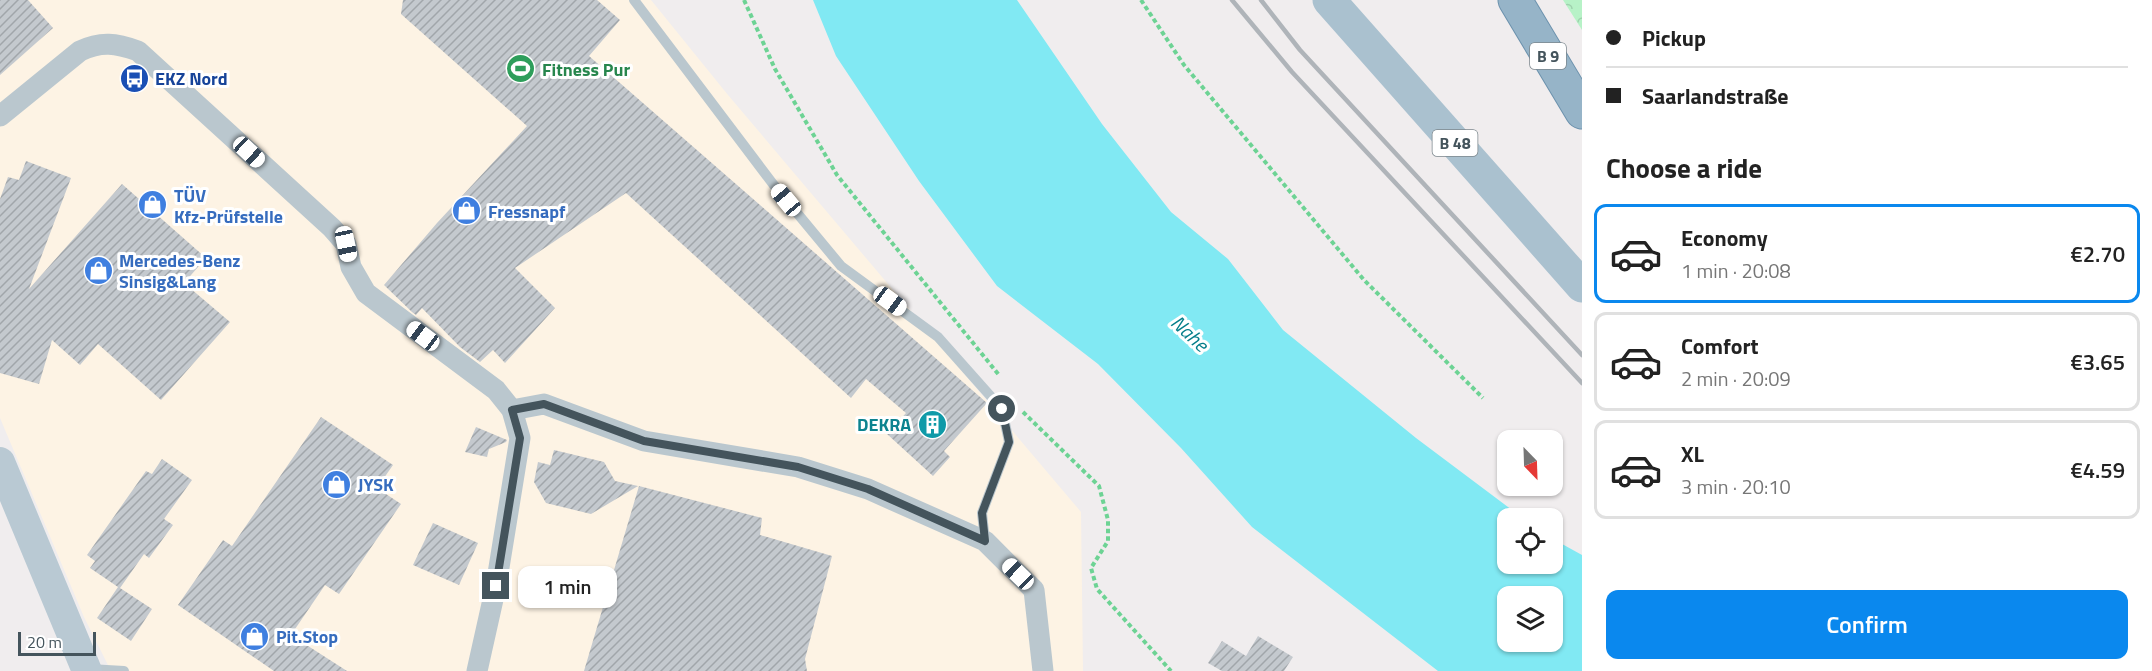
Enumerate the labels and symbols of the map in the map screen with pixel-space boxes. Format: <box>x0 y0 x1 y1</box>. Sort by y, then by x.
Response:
road number: B 9 <box>1530 43 1566 69</box>
sports icon: Fitness Pur <box>505 53 537 85</box>
place label: Fitness Pur <box>542 56 630 83</box>
bus stop icon: EKZ Nord <box>118 62 150 94</box>
place label: EKZ Nord <box>155 65 228 92</box>
road number: B 48 <box>1432 130 1478 156</box>
car <box>230 133 268 171</box>
car <box>768 180 804 220</box>
place label: TÜV Kfz-Prüfstelle <box>174 182 283 230</box>
shop icon: TÜV Kfz-Prüfstelle <box>137 189 169 221</box>
shop icon: Fressnapf <box>451 195 483 227</box>
place label: Fressnapf <box>488 198 566 225</box>
car <box>333 225 359 263</box>
place label: Mercedes-Benz Sinsig&Lang <box>119 247 241 295</box>
shop icon: Mercedes-Benz Sinsig&Lang <box>82 254 114 286</box>
car <box>870 283 910 319</box>
water label: Nahe <box>1164 307 1217 360</box>
car <box>403 318 443 354</box>
route start <box>988 395 1015 422</box>
building icon: DEKRA <box>916 408 948 440</box>
place label: DEKRA <box>857 411 911 438</box>
north arrow <box>1497 430 1563 496</box>
shop icon: JYSK <box>321 468 353 500</box>
place label: JYSK <box>358 471 394 498</box>
car <box>999 555 1037 593</box>
callout: 1 min <box>517 565 616 607</box>
route end <box>482 572 509 599</box>
shop icon: Pit.Stop <box>239 620 271 652</box>
place label: Pit.Stop <box>276 623 338 650</box>
scale bar <box>18 629 96 656</box>

